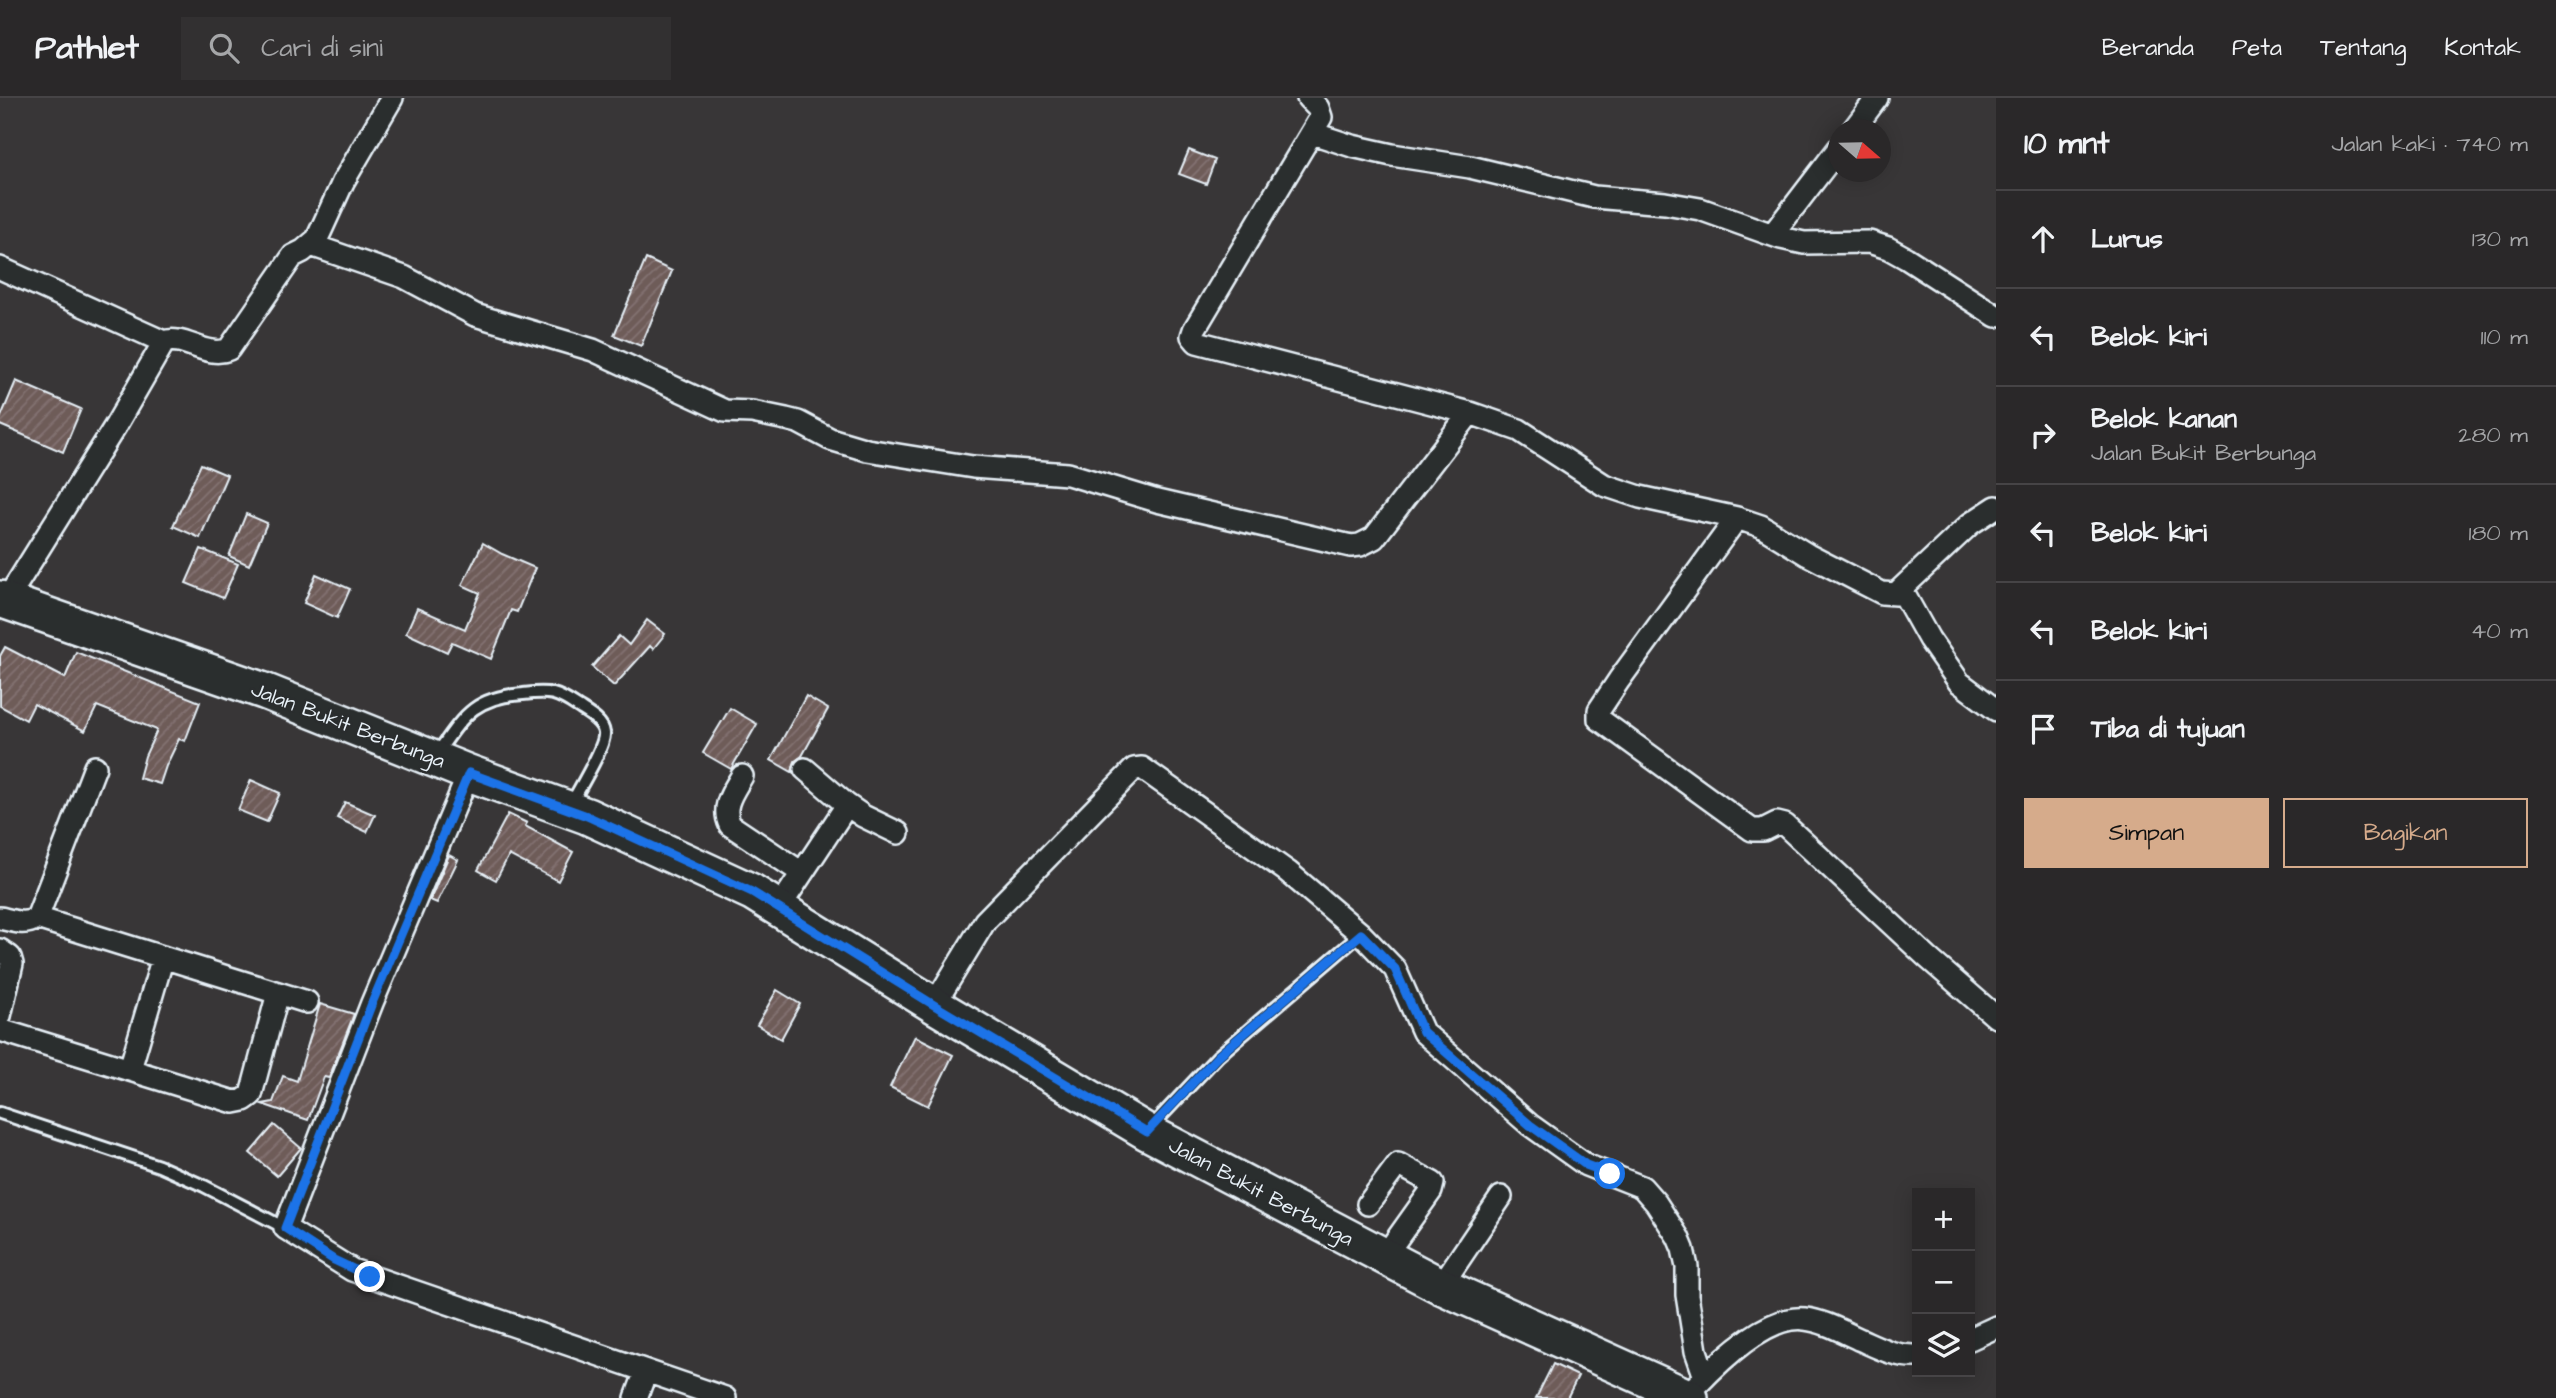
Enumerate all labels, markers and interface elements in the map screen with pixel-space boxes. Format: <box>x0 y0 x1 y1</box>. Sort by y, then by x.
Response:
search box <box>181 17 671 80</box>
text: Pathlet <box>35 25 139 71</box>
icon: search <box>205 29 243 67</box>
text: Cari di sini <box>261 30 383 66</box>
text: Beranda <box>2102 31 2194 65</box>
text: Peta <box>2232 31 2282 65</box>
text: Tentang <box>2320 31 2406 65</box>
text: Kontak <box>2444 31 2521 65</box>
north arrow <box>1828 119 1891 182</box>
text: 10 mnt <box>2024 123 2109 165</box>
text: Jalan kaki · 740 m <box>2332 128 2528 160</box>
icon: ahead <box>2024 220 2062 258</box>
text: Lurus <box>2091 221 2163 257</box>
text: 130 m <box>2472 223 2528 255</box>
icon: left <box>2024 318 2062 356</box>
text: Belok kiri <box>2091 319 2207 355</box>
text: 110 m <box>2480 321 2528 353</box>
text: Belok kanan <box>2091 401 2237 437</box>
icon: right <box>2024 416 2062 454</box>
text: 280 m <box>2458 419 2528 451</box>
text: Jalan Bukit Berbunga <box>2091 437 2316 469</box>
icon: left <box>2024 514 2062 552</box>
text: Belok kiri <box>2091 515 2207 551</box>
text: 180 m <box>2469 517 2528 549</box>
icon: left <box>2024 612 2062 650</box>
text: Belok kiri <box>2091 613 2207 649</box>
text: 40 m <box>2471 615 2528 647</box>
street label: Jalan Bukit Berbunga <box>246 675 449 777</box>
icon: arrive <box>2024 710 2062 748</box>
text: Tiba di tujuan <box>2091 711 2245 747</box>
button: Simpan <box>2024 798 2269 868</box>
button: Bagikan <box>2283 798 2528 868</box>
street label: Jalan Bukit Berbunga <box>1162 1131 1359 1255</box>
route start <box>1594 1158 1625 1189</box>
map controls <box>1912 1188 1975 1377</box>
button: + <box>1912 1188 1975 1251</box>
button: − <box>1912 1251 1975 1314</box>
route end <box>354 1261 385 1292</box>
button: layers <box>1912 1314 1975 1377</box>

